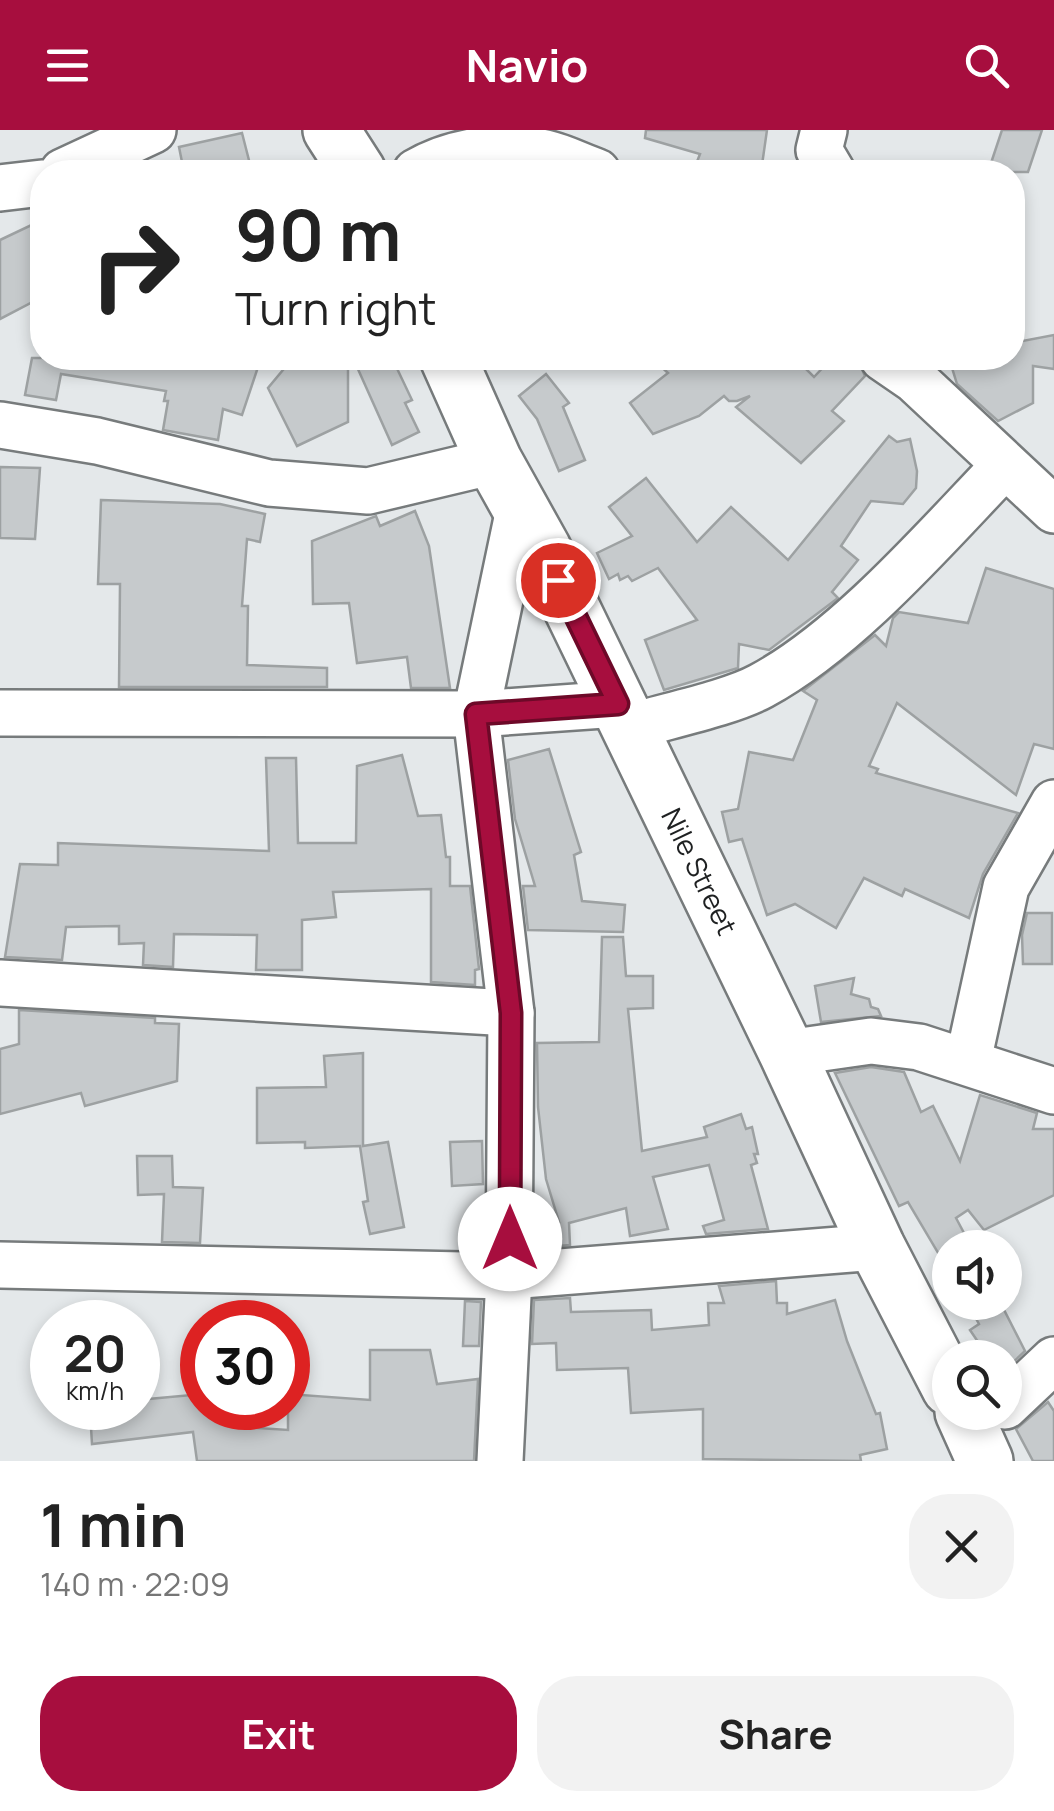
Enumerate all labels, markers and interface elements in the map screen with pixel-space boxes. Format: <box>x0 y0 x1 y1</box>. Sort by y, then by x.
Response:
text: Navio <box>466 34 588 96</box>
icon: menu <box>40 38 95 93</box>
icon: search <box>959 38 1014 93</box>
text: 90 m <box>235 186 402 282</box>
icon: right <box>70 200 200 330</box>
text: Turn right <box>235 277 436 339</box>
pin <box>516 538 601 623</box>
icon: arrive <box>531 553 586 608</box>
street label: Nile Street <box>653 801 747 941</box>
position arrow <box>458 1187 562 1291</box>
map controls <box>932 1230 1022 1430</box>
button: sound <box>932 1230 1022 1320</box>
speed limit sign: 30 <box>180 1300 310 1430</box>
text: 20 <box>64 1319 126 1387</box>
button: search <box>932 1340 1022 1430</box>
text: km/h <box>66 1373 124 1408</box>
text: 1 min <box>40 1483 187 1565</box>
button: close <box>909 1494 1014 1599</box>
text: 140 m · 22:09 <box>40 1562 230 1606</box>
button: Exit <box>40 1676 517 1791</box>
button: Share <box>537 1676 1014 1791</box>

